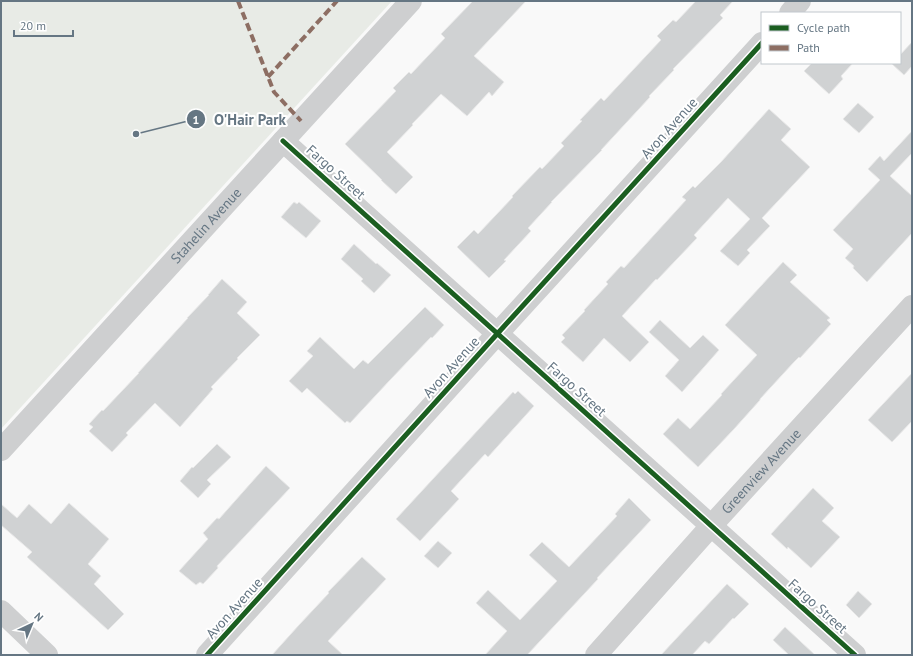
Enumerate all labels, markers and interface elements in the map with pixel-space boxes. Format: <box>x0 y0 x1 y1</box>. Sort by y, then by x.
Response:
scale bar <box>14 12 73 38</box>
legend <box>761 12 901 64</box>
text: 20 m <box>20 18 46 33</box>
text: Cycle path <box>797 20 850 35</box>
text: Path <box>797 40 820 55</box>
street label: Avon Avenue <box>637 94 701 162</box>
callout: O'Hair Park <box>186 106 294 133</box>
text: O'Hair Park <box>214 110 287 129</box>
text: 1 <box>193 112 199 127</box>
street label: Fargo Street <box>303 141 370 203</box>
street label: Stahelin Avenue <box>167 184 245 267</box>
street label: Avon Avenue <box>419 333 483 401</box>
street label: Fargo Street <box>544 358 611 420</box>
street label: Greenview Avenue <box>717 425 805 518</box>
street label: Avon Avenue <box>202 574 266 642</box>
street label: Fargo Street <box>785 575 852 637</box>
north arrow <box>12 604 52 644</box>
text: N <box>31 609 46 624</box>

